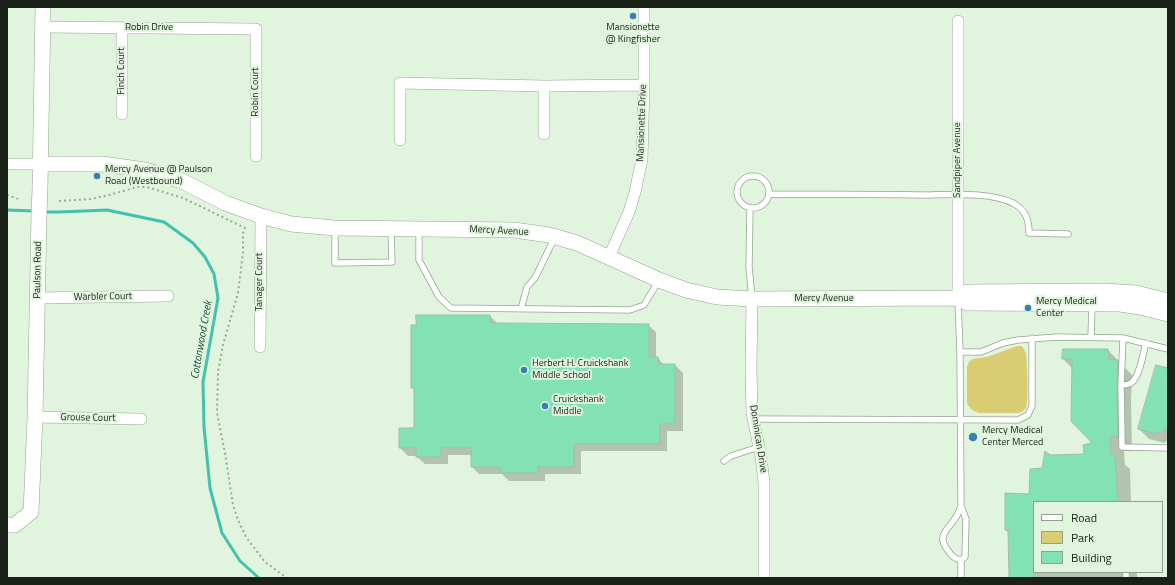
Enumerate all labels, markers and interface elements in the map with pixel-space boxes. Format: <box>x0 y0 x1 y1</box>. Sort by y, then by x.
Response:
marker: Mansionette @ Kingfisher <box>628 11 638 21</box>
street label: Robin Drive <box>125 22 173 34</box>
place label: Mansionette @ Kingfisher <box>606 22 660 46</box>
street label: Finch Court <box>116 47 128 95</box>
street label: Robin Court <box>250 67 262 117</box>
street label: Mansionette Drive <box>635 84 649 162</box>
street label: Sandpiper Avenue <box>952 122 964 198</box>
place label: Mercy Avenue @ Paulson Road (Westbound) <box>105 164 212 188</box>
marker: Mercy Avenue @ Paulson Road (Westbound) <box>92 171 102 181</box>
street label: Mercy Avenue <box>469 223 529 239</box>
street label: Paulson Road <box>31 241 45 299</box>
street label: Tanager Court <box>254 253 266 311</box>
street label: Warbler Court <box>74 290 132 304</box>
street label: Mercy Avenue <box>794 293 854 305</box>
place label: Mercy Medical Center <box>1036 296 1097 320</box>
water label: Cottonwood Creek <box>189 300 215 380</box>
marker: Mercy Medical Center <box>1023 303 1033 313</box>
place label: Herbert H. Cruickshank Middle School <box>532 358 628 382</box>
marker: Herbert H. Cruickshank Middle School <box>519 365 529 375</box>
place label: Cruickshank Middle <box>553 394 604 418</box>
marker: Cruickshank Middle <box>540 401 550 411</box>
street label: Dominican Drive <box>747 404 769 474</box>
street label: Grouse Court <box>60 412 116 424</box>
place label: Mercy Medical Center Merced <box>982 425 1043 448</box>
marker: Mercy Medical Center Merced <box>967 431 979 443</box>
legend <box>1033 501 1163 573</box>
text: Road <box>1071 508 1097 527</box>
text: Park <box>1071 528 1094 547</box>
text: Building <box>1071 548 1112 567</box>

